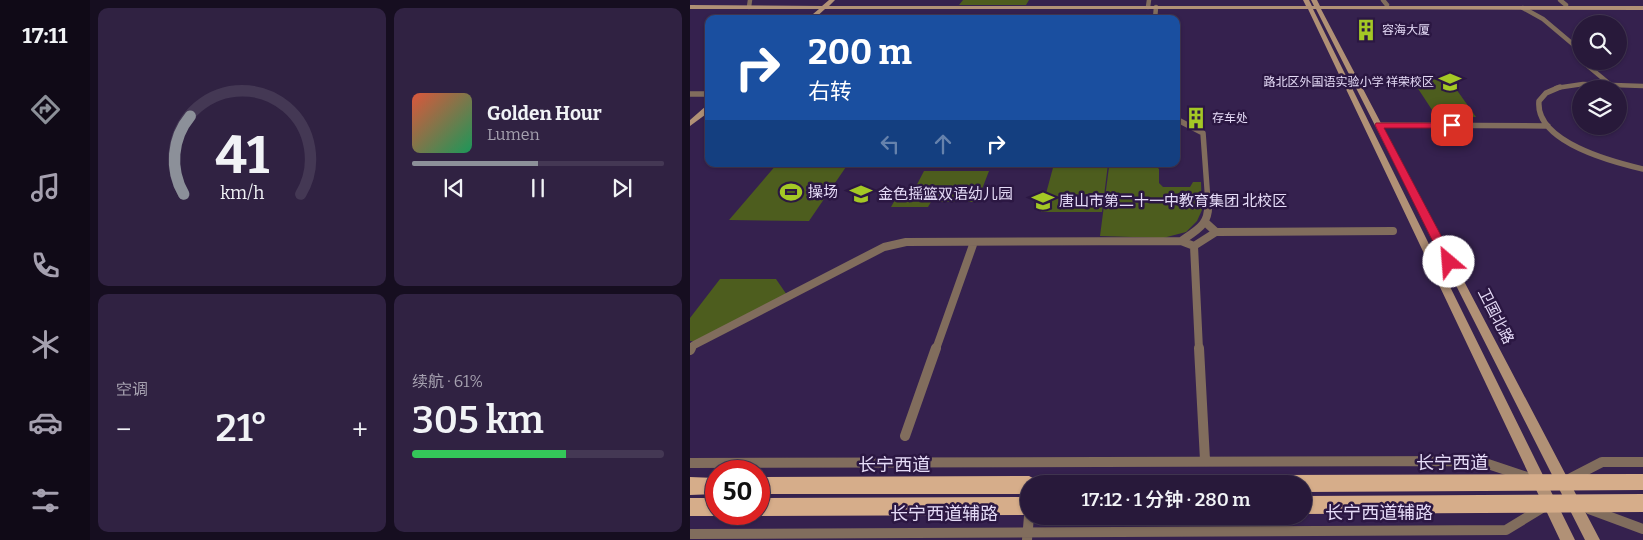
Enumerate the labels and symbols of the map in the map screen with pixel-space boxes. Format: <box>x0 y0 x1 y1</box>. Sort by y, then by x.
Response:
building icon: 容海大厦 <box>1353 17 1379 43</box>
place label: 容海大厦 <box>1382 23 1430 37</box>
school or university icon: 路北区外国语实验小学 祥荣校区 <box>1437 69 1463 95</box>
place label: 路北区外国语实验小学 祥荣校区 <box>1264 75 1434 89</box>
pin <box>1431 104 1473 146</box>
building icon: 存车处 <box>1183 105 1209 131</box>
place label: 存车处 <box>1212 111 1248 125</box>
sports icon: 操场 <box>778 179 804 205</box>
school or university icon: 金色摇篮双语幼儿园 <box>848 181 874 207</box>
place label: 操场 <box>808 183 838 201</box>
place label: 金色摇篮双语幼儿园 <box>878 185 1013 203</box>
school or university icon: 唐山市第二十一中教育集团 北校区 <box>1030 188 1056 214</box>
place label: 唐山市第二十一中教育集团 北校区 <box>1059 192 1287 210</box>
position arrow <box>1422 235 1474 287</box>
street label: 卫国北路 <box>1474 285 1518 347</box>
street label: 长宁西道 <box>1416 452 1488 474</box>
street label: 长宁西道 <box>858 454 930 476</box>
speed limit sign: 50 <box>705 460 770 525</box>
street label: 长宁西道辅路 <box>1325 502 1433 524</box>
street label: 长宁西道辅路 <box>890 503 998 525</box>

